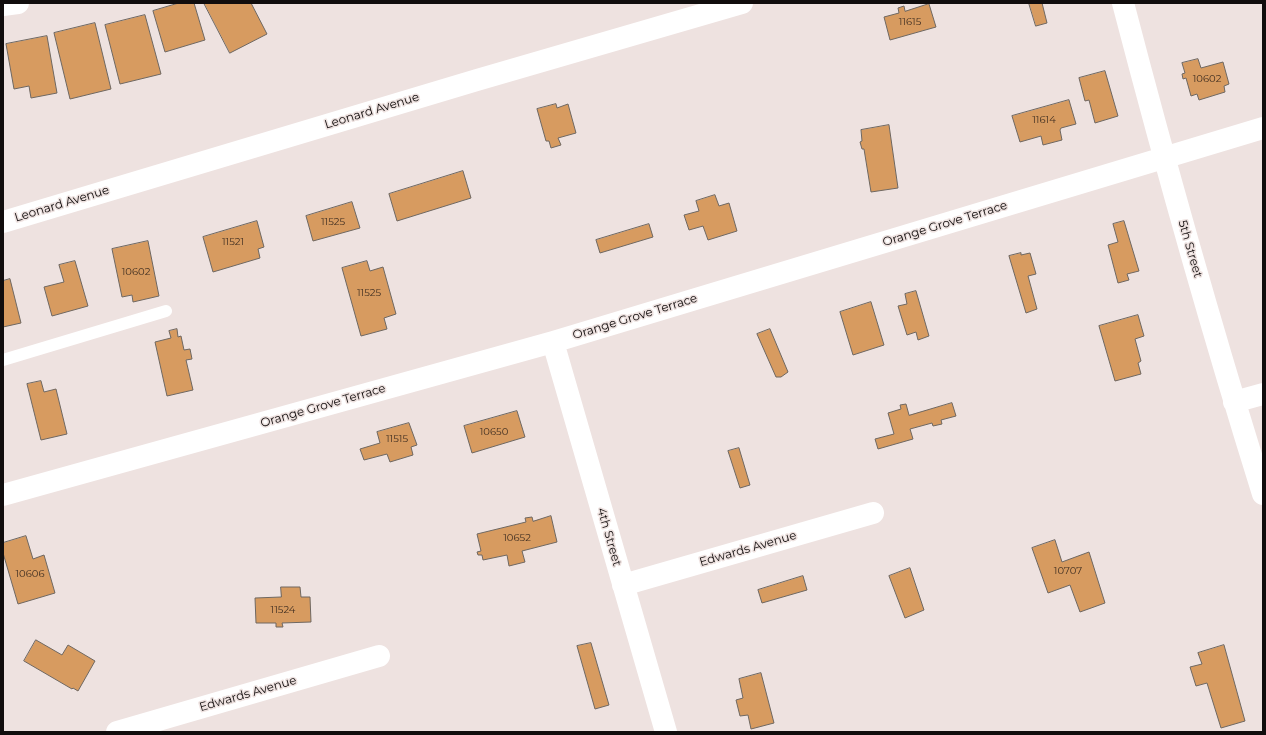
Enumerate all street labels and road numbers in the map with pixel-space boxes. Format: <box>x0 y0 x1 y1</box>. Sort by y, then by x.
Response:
street label: Leonard Avenue <box>323 90 421 132</box>
street label: Leonard Avenue <box>13 183 111 225</box>
street label: Orange Grove Terrace <box>881 198 1009 250</box>
street label: 5th Street <box>1175 219 1205 279</box>
street label: Orange Grove Terrace <box>571 291 699 343</box>
street label: Orange Grove Terrace <box>259 381 387 431</box>
street label: 4th Street <box>594 506 624 568</box>
street label: Edwards Avenue <box>698 528 798 570</box>
street label: Edwards Avenue <box>198 673 298 715</box>

